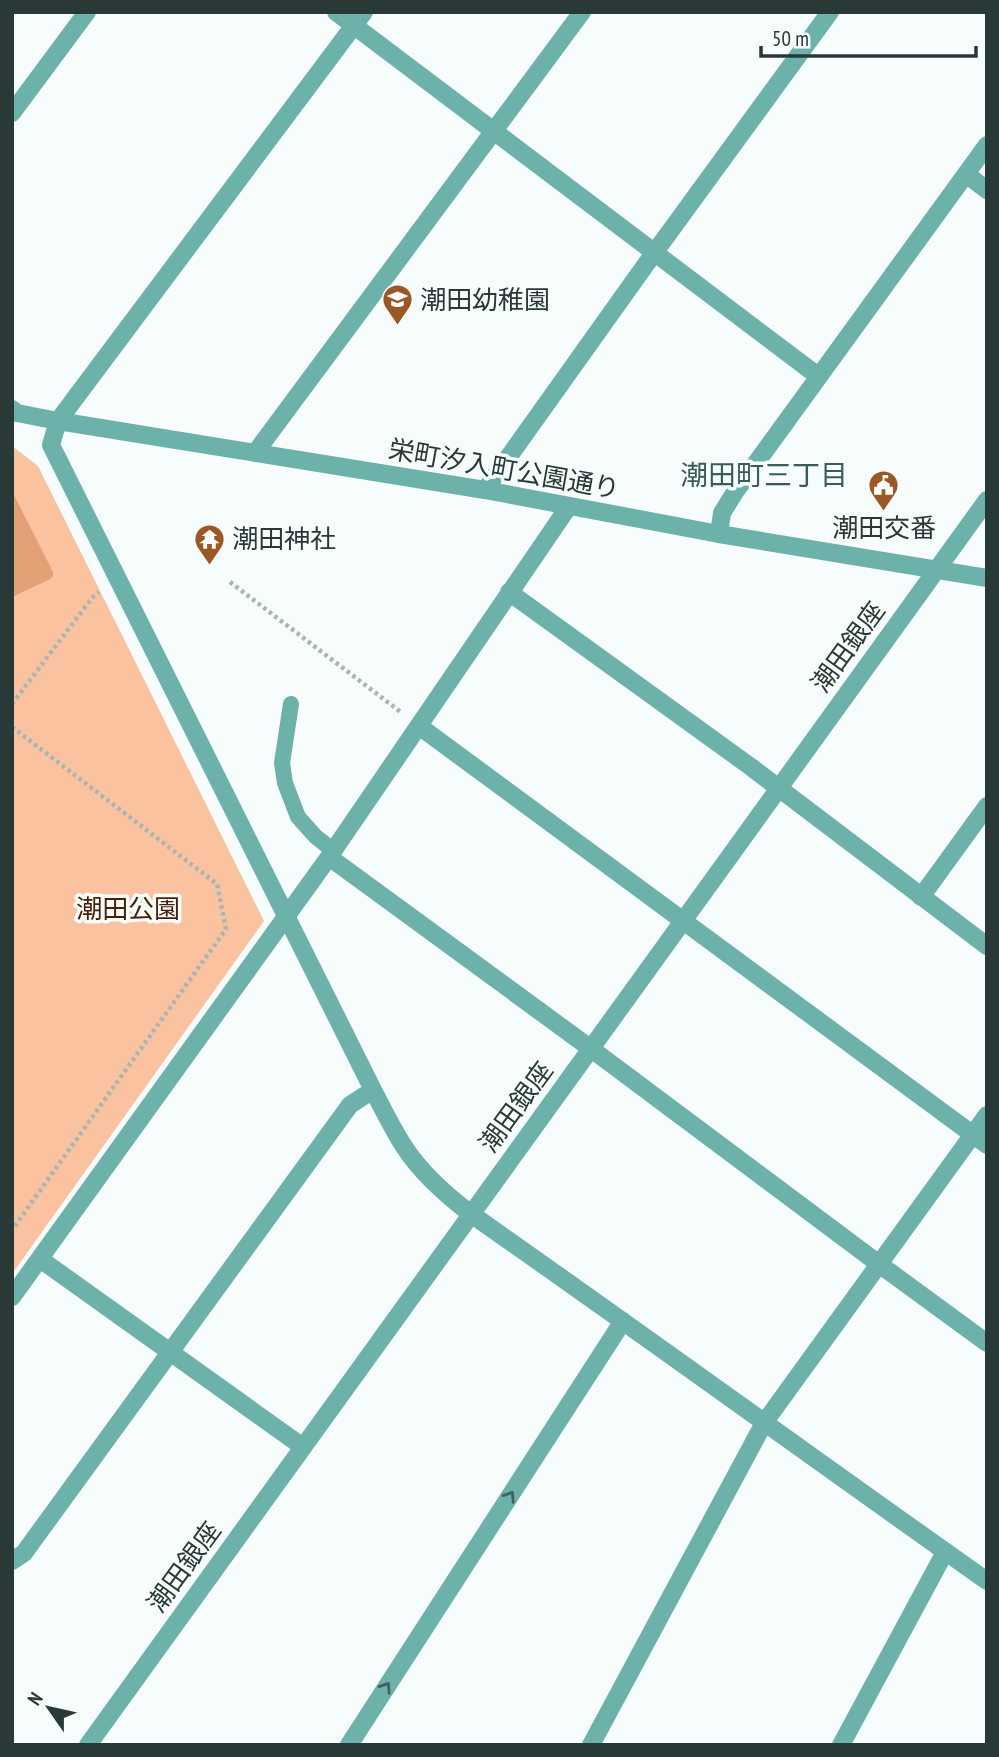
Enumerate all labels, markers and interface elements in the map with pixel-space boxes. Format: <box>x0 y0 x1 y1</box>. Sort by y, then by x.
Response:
scale bar <box>761 14 976 58</box>
text: 50 m <box>772 25 809 52</box>
school or university icon: 潮田幼稚園 <box>380 283 414 327</box>
place label: 潮田幼稚園 <box>420 283 550 316</box>
street label: 栄町汐入町公園通り <box>386 432 622 505</box>
district label: 潮田町三丁目 <box>680 456 848 493</box>
public building icon: 潮田交番 <box>867 468 901 512</box>
place label: 潮田交番 <box>832 511 936 544</box>
temple icon: 潮田神社 <box>192 522 226 566</box>
place label: 潮田神社 <box>232 522 336 555</box>
street label: 潮田銀座 <box>804 595 892 698</box>
park label: 潮田公園 <box>76 892 180 925</box>
street label: 潮田銀座 <box>472 1055 560 1158</box>
one-way arrow <box>501 1491 514 1504</box>
street label: 潮田銀座 <box>140 1515 228 1618</box>
north arrow <box>14 1673 84 1743</box>
one-way arrow <box>378 1682 391 1695</box>
text: N <box>22 1688 48 1709</box>

